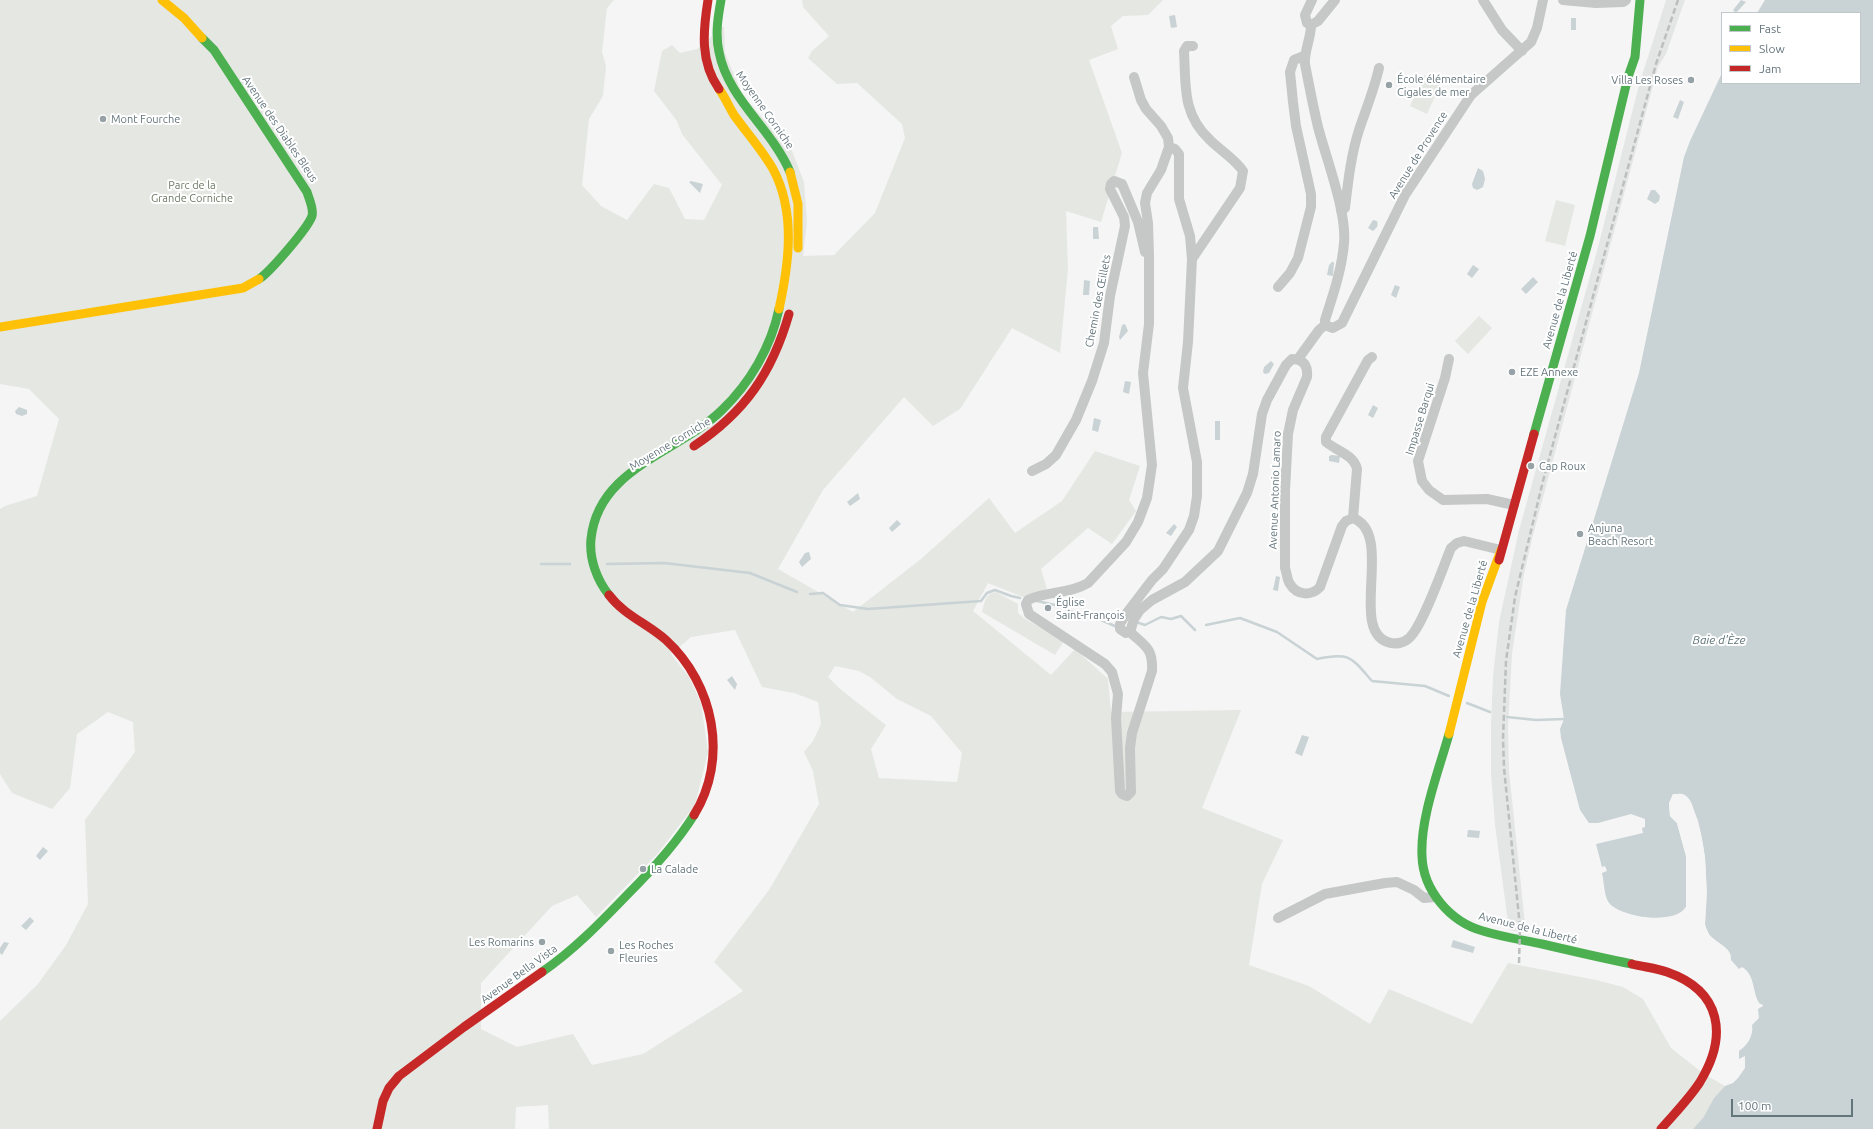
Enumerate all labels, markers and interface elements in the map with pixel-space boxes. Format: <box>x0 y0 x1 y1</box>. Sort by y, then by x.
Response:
legend <box>1721 12 1861 84</box>
text: Fast <box>1759 22 1781 35</box>
text: Slow <box>1759 42 1785 55</box>
text: Jam <box>1759 62 1781 75</box>
street label: Moyenne Corniche <box>733 68 797 152</box>
place label: École élémentaire Cigales de mer <box>1397 72 1486 98</box>
street label: Avenue des Diables Bleus <box>240 73 320 185</box>
place label: Villa Les Roses <box>1611 73 1683 87</box>
marker: Villa Les Roses <box>1686 75 1696 85</box>
marker: École élémentaire Cigales de mer <box>1384 80 1394 90</box>
street label: Avenue de Provence <box>1386 109 1450 201</box>
place label: Mont Fourche <box>111 112 180 126</box>
marker: Mont Fourche <box>98 114 108 124</box>
park label: Parc de la Grande Corniche <box>151 178 233 204</box>
street label: Avenue de la Liberté <box>1540 250 1580 350</box>
street label: Chemin des Œillets <box>1083 253 1113 349</box>
place label: EZE Annexe <box>1520 365 1578 379</box>
marker: EZE Annexe <box>1507 367 1517 377</box>
street label: Impasse Barqui <box>1403 381 1437 457</box>
street label: Moyenne Corniche <box>627 415 713 473</box>
street label: Avenue Antonio Lamaro <box>1266 430 1284 550</box>
place label: Cap Roux <box>1539 459 1585 473</box>
marker: Cap Roux <box>1526 461 1536 471</box>
place label: Anjuna Beach Resort <box>1588 521 1653 547</box>
marker: Anjuna Beach Resort <box>1575 529 1585 539</box>
street label: Avenue de la Liberté <box>1450 559 1490 659</box>
place label: Église Saint-François <box>1056 595 1124 621</box>
marker: Église Saint-François <box>1043 603 1053 613</box>
water label: Baie d'Èze <box>1692 633 1746 647</box>
place label: La Calade <box>651 862 698 876</box>
marker: La Calade <box>638 864 648 874</box>
street label: Avenue de la Liberté <box>1477 909 1579 947</box>
place label: Les Romarins <box>469 935 534 949</box>
marker: Les Romarins <box>537 937 547 947</box>
place label: Les Roches Fleuries <box>619 938 673 964</box>
street label: Avenue Bella Vista <box>478 942 560 1006</box>
marker: Les Roches Fleuries <box>606 946 616 956</box>
scale bar <box>1733 1091 1855 1117</box>
text: 100 m <box>1738 1099 1771 1112</box>

